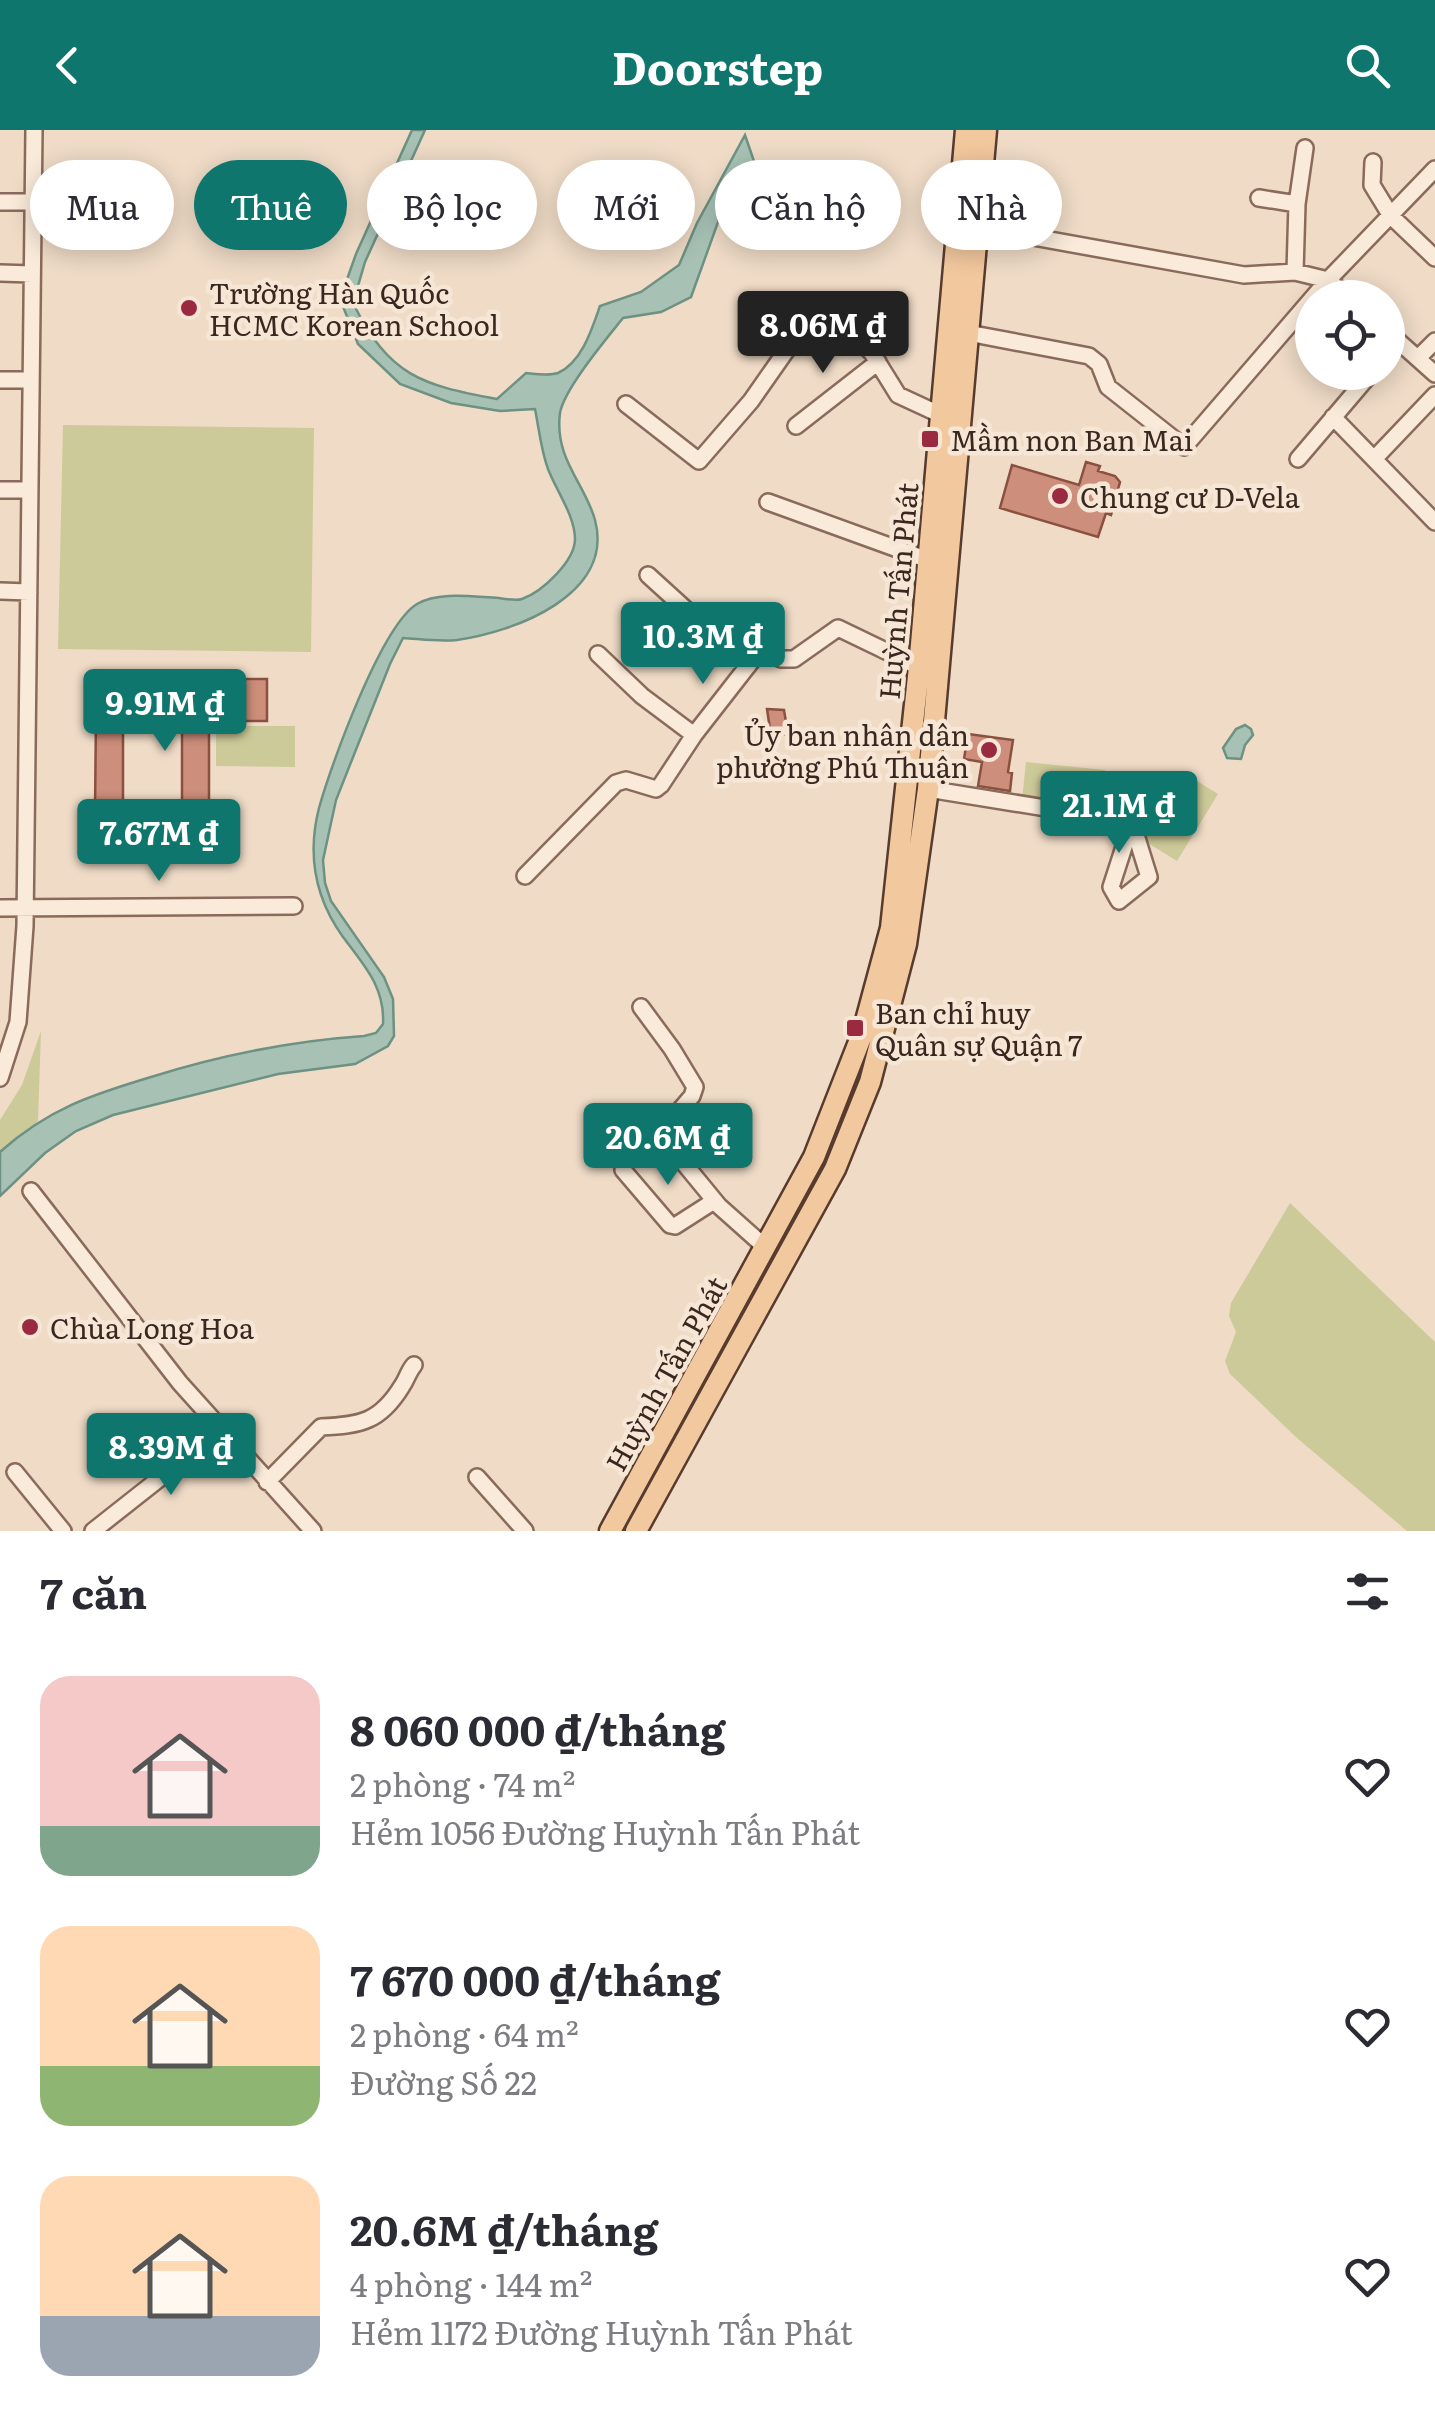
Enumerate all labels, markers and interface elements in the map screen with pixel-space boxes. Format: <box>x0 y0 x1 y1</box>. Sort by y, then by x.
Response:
text: Doorstep <box>612 32 823 99</box>
icon: back <box>40 38 95 93</box>
icon: search <box>1340 38 1395 93</box>
chip: Mua <box>30 160 174 250</box>
chip: Thuê <box>194 160 347 250</box>
chip: Bộ lọc <box>367 160 537 250</box>
chip: Mới <box>557 160 695 250</box>
chip: Căn hộ <box>715 160 901 250</box>
chip: Nhà <box>921 160 1062 250</box>
place label: Trường Hàn Quốc HCMC Korean School <box>209 271 499 345</box>
map controls <box>1295 280 1405 390</box>
button: locate <box>1295 280 1405 390</box>
pin: 8.06M ₫ <box>731 291 915 376</box>
marker: Trường Hàn Quốc HCMC Korean School <box>178 297 200 319</box>
text: 8.06M ₫ <box>760 299 886 347</box>
place label: Mầm non Ban Mai <box>950 418 1193 460</box>
marker: Mầm non Ban Mai <box>919 428 941 450</box>
place label: Chung cư D-Vela <box>1080 475 1300 517</box>
street label: Huỳnh Tấn Phát <box>867 480 927 701</box>
marker: Chung cư D-Vela <box>1049 485 1071 507</box>
pin: 10.3M ₫ <box>611 602 795 687</box>
text: 10.3M ₫ <box>643 610 763 658</box>
pin: 9.91M ₫ <box>73 669 257 754</box>
text: 9.91M ₫ <box>105 677 225 725</box>
place label: Ủy ban nhân dân phường Phú Thuận <box>716 713 969 787</box>
marker: Ủy ban nhân dân phường Phú Thuận <box>978 739 1000 761</box>
pin: 21.1M ₫ <box>1027 771 1211 856</box>
text: 21.1M ₫ <box>1062 779 1176 827</box>
pin: 7.67M ₫ <box>67 799 251 884</box>
text: 7.67M ₫ <box>99 807 219 855</box>
place label: Ban chỉ huy Quân sự Quận 7 <box>875 991 1082 1065</box>
marker: Ban chỉ huy Quân sự Quận 7 <box>844 1017 866 1039</box>
pin: 20.6M ₫ <box>576 1103 760 1188</box>
text: 20.6M ₫ <box>605 1111 731 1159</box>
street label: Huỳnh Tấn Phát <box>594 1267 736 1478</box>
place label: Chùa Long Hoa <box>50 1306 254 1348</box>
marker: Chùa Long Hoa <box>19 1316 41 1338</box>
pin: 8.39M ₫ <box>79 1413 263 1498</box>
text: 8.39M ₫ <box>109 1421 233 1469</box>
text: 7 căn <box>40 1560 147 1622</box>
icon: filters <box>1340 1564 1395 1619</box>
text: 8 060 000 ₫/tháng <box>350 1697 726 1759</box>
icon: home <box>120 1716 240 1836</box>
icon: heart <box>1340 1749 1395 1804</box>
text: 2 phòng · 74 m² <box>350 1759 576 1807</box>
text: Hẻm 1056 Đường Huỳnh Tấn Phát <box>350 1807 860 1855</box>
text: 7 670 000 ₫/tháng <box>350 1947 720 2009</box>
icon: home <box>120 1966 240 2086</box>
icon: heart <box>1340 1999 1395 2054</box>
text: 2 phòng · 64 m² <box>350 2009 579 2057</box>
text: Đường Số 22 <box>350 2057 537 2105</box>
text: 20.6M ₫/tháng <box>350 2197 658 2259</box>
icon: home <box>120 2216 240 2336</box>
icon: heart <box>1340 2249 1395 2304</box>
text: 4 phòng · 144 m² <box>350 2259 592 2307</box>
text: Hẻm 1172 Đường Huỳnh Tấn Phát <box>350 2307 853 2355</box>

